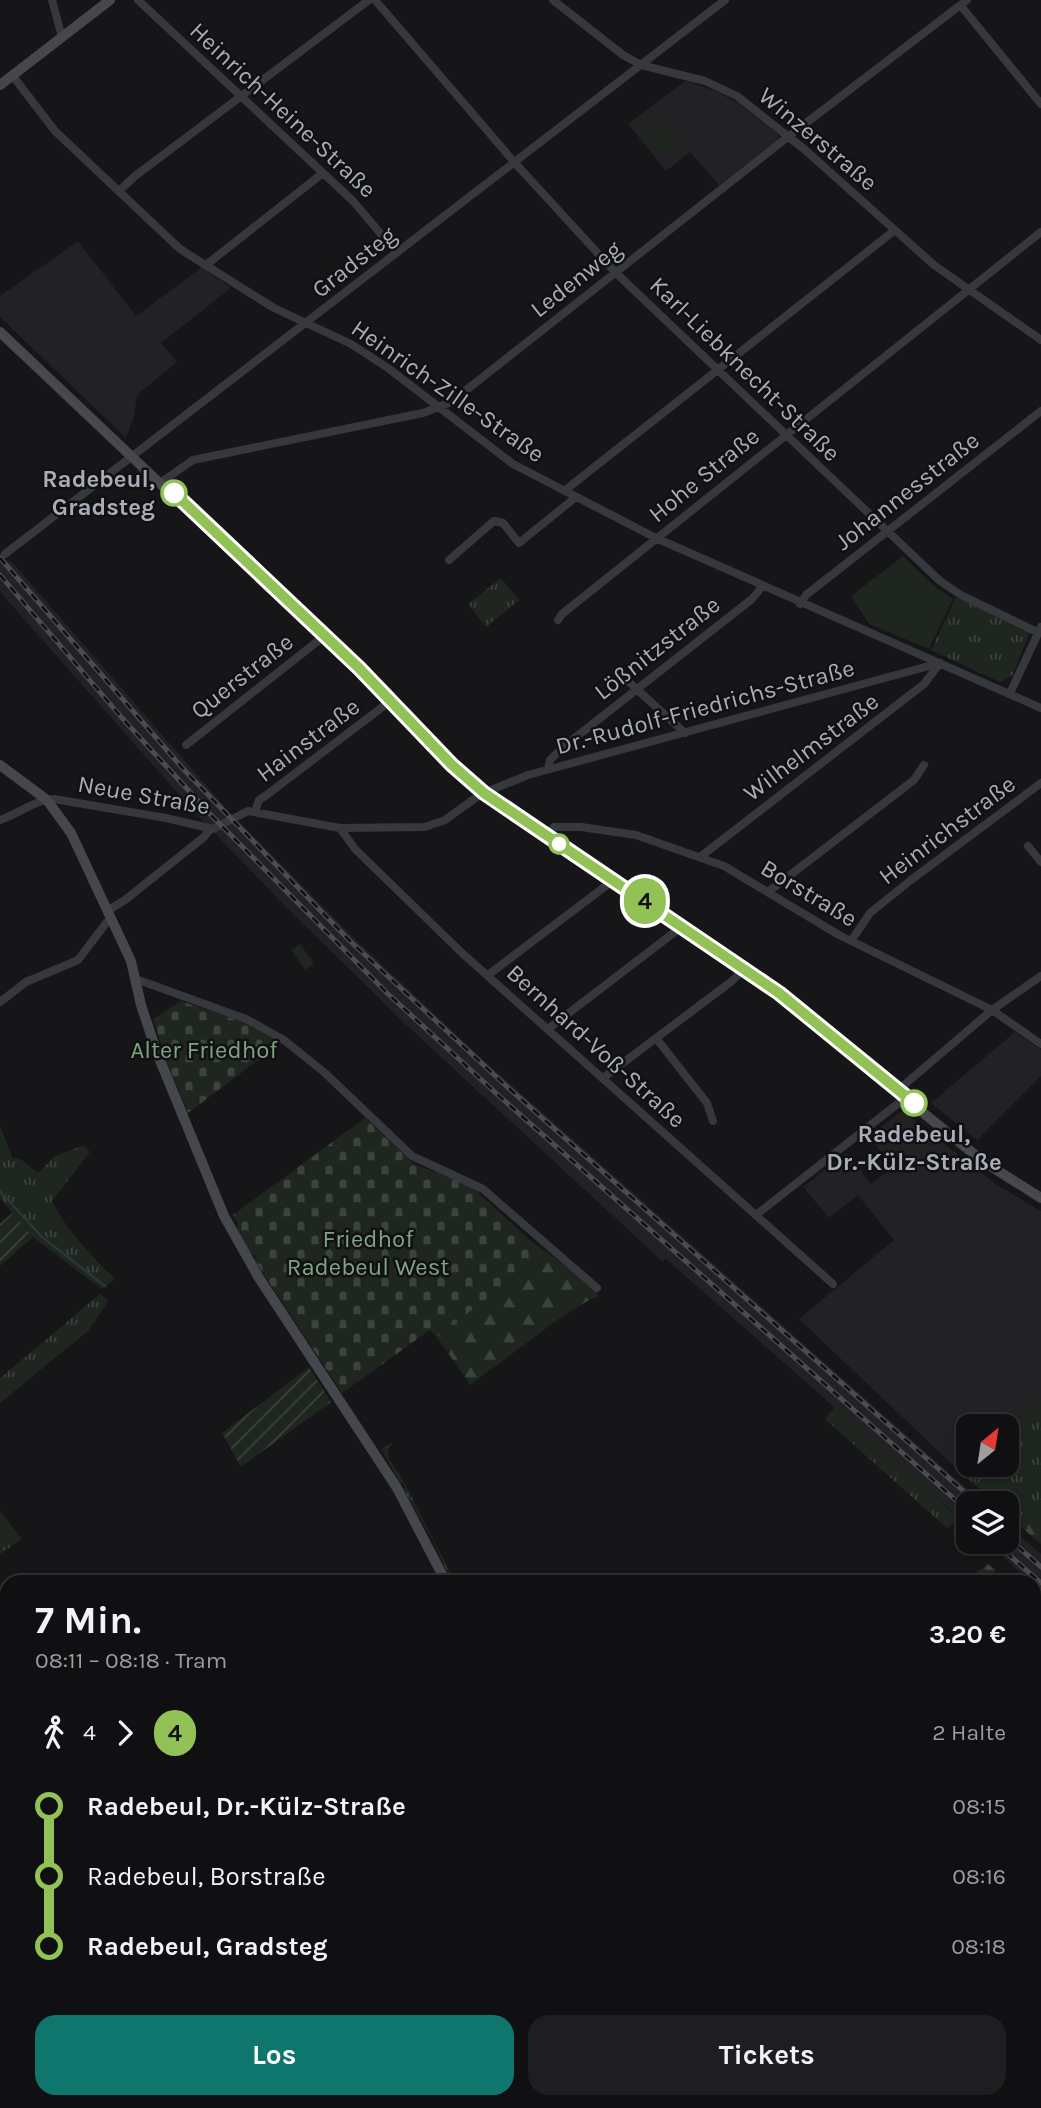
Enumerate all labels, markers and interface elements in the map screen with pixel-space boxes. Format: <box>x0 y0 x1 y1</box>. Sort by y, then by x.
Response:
street label: Heinrich-Heine-Straße <box>184 16 382 204</box>
street label: Winzerstraße <box>753 81 883 197</box>
street label: Gradsteg <box>306 220 402 304</box>
street label: Ledenweg <box>525 234 627 323</box>
street label: Karl-Liebknecht-Straße <box>644 271 846 467</box>
street label: Heinrich-Zille-Straße <box>346 314 550 468</box>
street label: Hohe Straße <box>643 422 765 528</box>
street label: Johannesstraße <box>829 426 985 556</box>
place label: Radebeul, Gradsteg <box>42 465 155 521</box>
marker: Radebeul, Gradsteg <box>161 480 187 506</box>
street label: Lößnitzstraße <box>589 590 725 706</box>
street label: Querstraße <box>185 627 299 725</box>
street label: Dr.-Rudolf-Friedrichs-Straße <box>553 654 857 760</box>
street label: Wilhelmstraße <box>738 687 884 807</box>
street label: Hainstraße <box>251 692 365 788</box>
street label: Neue Straße <box>76 770 212 820</box>
street label: Heinrichstraße <box>873 770 1021 890</box>
unlabelled marker <box>549 834 569 854</box>
street label: Borstraße <box>756 853 862 933</box>
line badge: 4 <box>622 878 668 924</box>
text: 4 <box>638 887 652 915</box>
street label: Bernhard-Voß-Straße <box>501 958 691 1134</box>
park label: Alter Friedhof <box>130 1036 278 1064</box>
marker: Radebeul, Dr.-Külz-Straße <box>901 1090 927 1116</box>
place label: Radebeul, Dr.-Külz-Straße <box>826 1120 1002 1176</box>
park label: Friedhof Radebeul West <box>287 1225 449 1281</box>
north arrow <box>956 1414 1018 1477</box>
map controls <box>956 1414 1019 1554</box>
button: layers <box>956 1491 1019 1554</box>
text: 7 Min. <box>35 1598 141 1643</box>
text: 3.20 € <box>929 1619 1006 1650</box>
text: 08:11 – 08:18 · Tram <box>35 1647 227 1674</box>
icon: walk <box>35 1714 73 1752</box>
icon: forward <box>106 1714 144 1752</box>
text: 4 <box>83 1719 96 1746</box>
text: 4 <box>168 1719 182 1747</box>
text: 2 Halte <box>932 1719 1006 1746</box>
text: Radebeul, Dr.-Külz-Straße <box>87 1791 406 1822</box>
text: 08:15 <box>952 1793 1006 1820</box>
text: Radebeul, Borstraße <box>87 1861 326 1892</box>
text: 08:16 <box>952 1863 1006 1890</box>
text: Radebeul, Gradsteg <box>87 1931 328 1962</box>
text: 08:18 <box>951 1933 1006 1960</box>
button: Los <box>35 2015 514 2095</box>
button: Tickets <box>528 2015 1006 2095</box>

